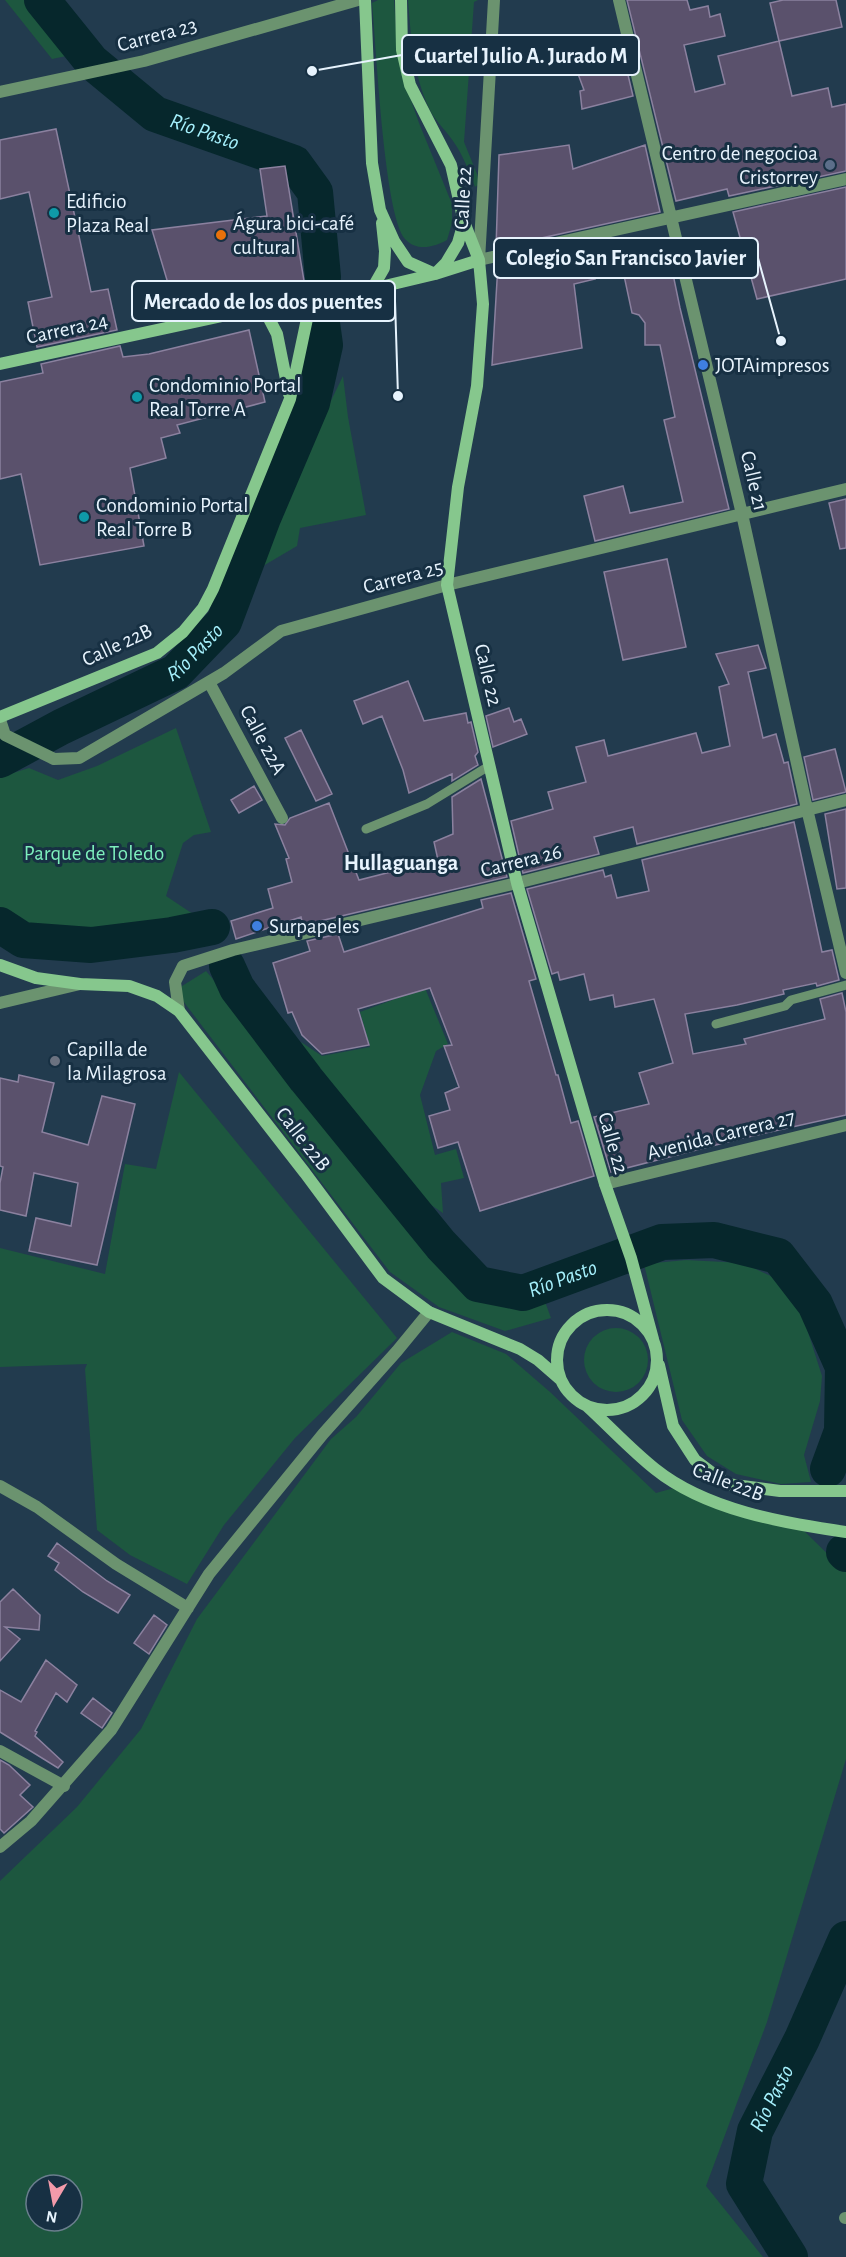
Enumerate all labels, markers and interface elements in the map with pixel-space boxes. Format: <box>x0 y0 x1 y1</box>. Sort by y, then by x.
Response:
street label: Carrera 23 <box>115 14 199 56</box>
callout: Cuartel Julio A. Jurado M <box>402 35 639 75</box>
text: Cuartel Julio A. Jurado M <box>414 45 628 67</box>
water label: Río Pasto <box>167 109 242 154</box>
place label: Centro de negocioa Cristorrey <box>662 143 818 188</box>
marker: Centro de negocioa Cristorrey <box>823 158 837 172</box>
street label: Calle 22 <box>451 166 475 230</box>
place label: Edificio Plaza Real <box>66 191 149 236</box>
marker: Edificio Plaza Real <box>47 206 61 220</box>
place label: Águra bici-café cultural <box>233 211 354 258</box>
marker: Águra bici-café cultural <box>214 228 228 242</box>
callout: Colegio San Francisco Javier <box>494 238 758 278</box>
text: Colegio San Francisco Javier <box>506 247 746 269</box>
callout: Mercado de los dos puentes <box>132 281 395 321</box>
text: Mercado de los dos puentes <box>144 291 382 313</box>
street label: Carrera 24 <box>24 310 110 348</box>
place label: JOTAimpresos <box>715 355 830 376</box>
marker: JOTAimpresos <box>696 358 710 372</box>
place label: Condominio Portal Real Torre A <box>149 375 302 420</box>
marker: Condominio Portal Real Torre A <box>130 390 144 404</box>
street label: Calle 21 <box>737 449 771 513</box>
place label: Condominio Portal Real Torre B <box>96 495 249 540</box>
marker: Condominio Portal Real Torre B <box>77 510 91 524</box>
street label: Carrera 25 <box>361 556 445 598</box>
water label: Río Pasto <box>164 619 228 686</box>
street label: Calle 22B <box>79 620 155 670</box>
street label: Calle 22 <box>471 642 505 708</box>
street label: Calle 22A <box>236 702 290 778</box>
street label: Carrera 26 <box>478 841 564 881</box>
park label: Parque de Toledo <box>24 843 164 864</box>
district label: Hullaguanga <box>344 852 459 874</box>
place label: Surpapeles <box>269 916 360 937</box>
marker: Surpapeles <box>250 919 264 933</box>
place label: Capilla de la Milagrosa <box>67 1039 167 1084</box>
marker: Capilla de la Milagrosa <box>48 1054 62 1068</box>
street label: Calle 22B <box>272 1103 334 1175</box>
street label: Avenida Carrera 27 <box>645 1106 797 1164</box>
street label: Calle 22 <box>594 1110 632 1176</box>
water label: Río Pasto <box>525 1256 600 1301</box>
street label: Calle 22B <box>689 1459 767 1505</box>
water label: Río Pasto <box>746 2062 798 2135</box>
north arrow <box>24 2173 84 2233</box>
text: N <box>45 2208 58 2226</box>

